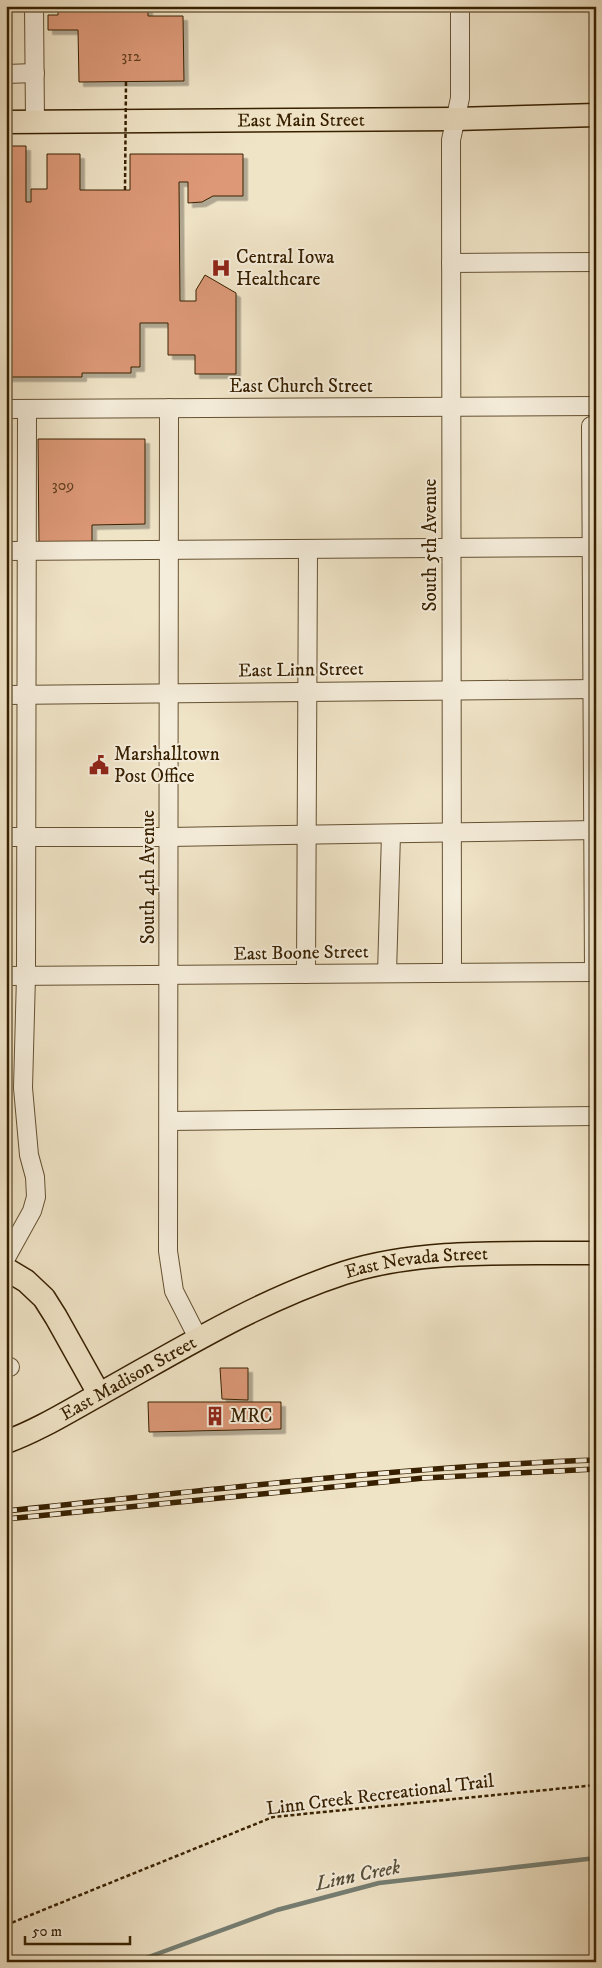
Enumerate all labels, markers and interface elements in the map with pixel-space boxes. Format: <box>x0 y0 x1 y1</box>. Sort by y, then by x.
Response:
house number: 312 <box>121 46 141 66</box>
street label: East Main Street <box>237 108 365 132</box>
place label: Central Iowa Healthcare <box>236 246 334 291</box>
hospital icon: Central Iowa Healthcare <box>210 257 232 279</box>
street label: East Church Street <box>229 375 373 398</box>
house number: 309 <box>52 475 74 495</box>
street label: South 5th Avenue <box>419 478 442 611</box>
street label: East Linn Street <box>238 657 364 683</box>
place label: Marshalltown Post Office <box>114 743 220 788</box>
public building icon: Marshalltown Post Office <box>88 754 110 776</box>
street label: South 4th Avenue <box>137 810 160 944</box>
street label: East Boone Street <box>233 940 369 966</box>
street label: East Nevada Street <box>342 1242 488 1284</box>
street label: East Madison Street <box>56 1331 200 1426</box>
building icon: MRC <box>204 1405 226 1427</box>
place label: MRC <box>230 1405 273 1428</box>
street label: Linn Creek Recreational Trail <box>265 1770 495 1820</box>
water label: Linn Creek <box>312 1855 403 1897</box>
scale bar <box>25 1913 130 1945</box>
text: 50 m <box>32 1922 62 1941</box>

